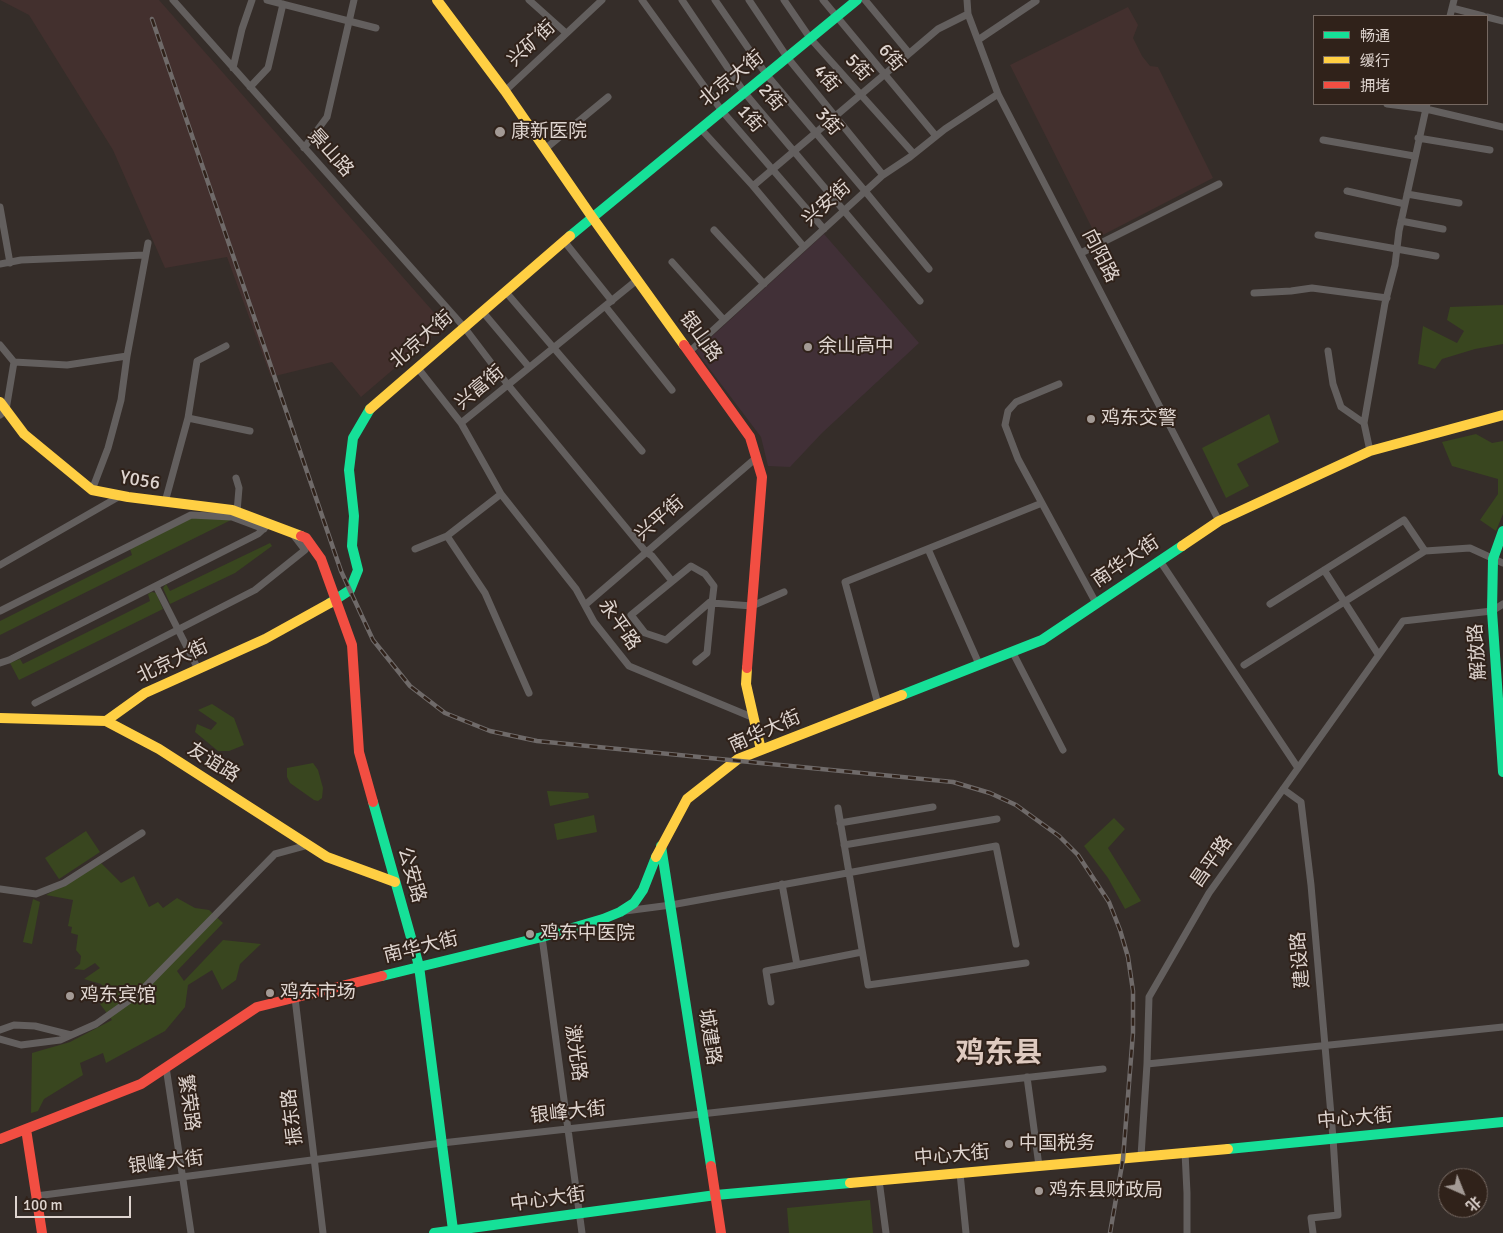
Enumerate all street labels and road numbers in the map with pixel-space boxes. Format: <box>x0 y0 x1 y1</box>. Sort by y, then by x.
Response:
street label: 兴矿街 <box>503 16 561 72</box>
street label: 6街 <box>873 39 909 77</box>
street label: 北京大街 <box>695 46 769 112</box>
street label: 5街 <box>840 49 876 87</box>
street label: 4街 <box>808 60 844 98</box>
street label: 2街 <box>753 79 789 117</box>
street label: 1街 <box>732 100 768 138</box>
street label: 3街 <box>810 103 846 141</box>
street label: 景山路 <box>302 124 358 182</box>
street label: 兴安街 <box>798 176 856 232</box>
street label: 向阳路 <box>1077 225 1123 287</box>
street label: 北京大街 <box>386 306 458 374</box>
street label: 银山路 <box>674 307 726 367</box>
street label: 兴富街 <box>451 361 509 415</box>
street label: Y056 <box>118 467 162 495</box>
street label: 兴平街 <box>631 492 689 546</box>
street label: 南华大街 <box>1088 531 1164 593</box>
street label: 永平路 <box>593 595 645 655</box>
street label: 解放路 <box>1465 623 1491 681</box>
street label: 北京大街 <box>134 636 212 688</box>
street label: 南华大街 <box>726 706 804 758</box>
street label: 友谊路 <box>183 738 243 788</box>
street label: 昌平路 <box>1186 832 1238 892</box>
street label: 公安路 <box>392 844 430 906</box>
street label: 南华大街 <box>381 928 461 968</box>
street label: 建设路 <box>1287 931 1315 989</box>
street label: 城建路 <box>693 1007 725 1067</box>
street label: 激光路 <box>560 1023 590 1083</box>
street label: 繁荣路 <box>173 1073 203 1133</box>
street label: 振东路 <box>278 1087 308 1147</box>
street label: 银峰大街 <box>529 1098 607 1128</box>
street label: 中心大街 <box>1316 1104 1394 1134</box>
street label: 中心大街 <box>913 1141 991 1171</box>
street label: 银峰大街 <box>127 1147 205 1179</box>
street label: 中心大街 <box>509 1183 587 1217</box>

